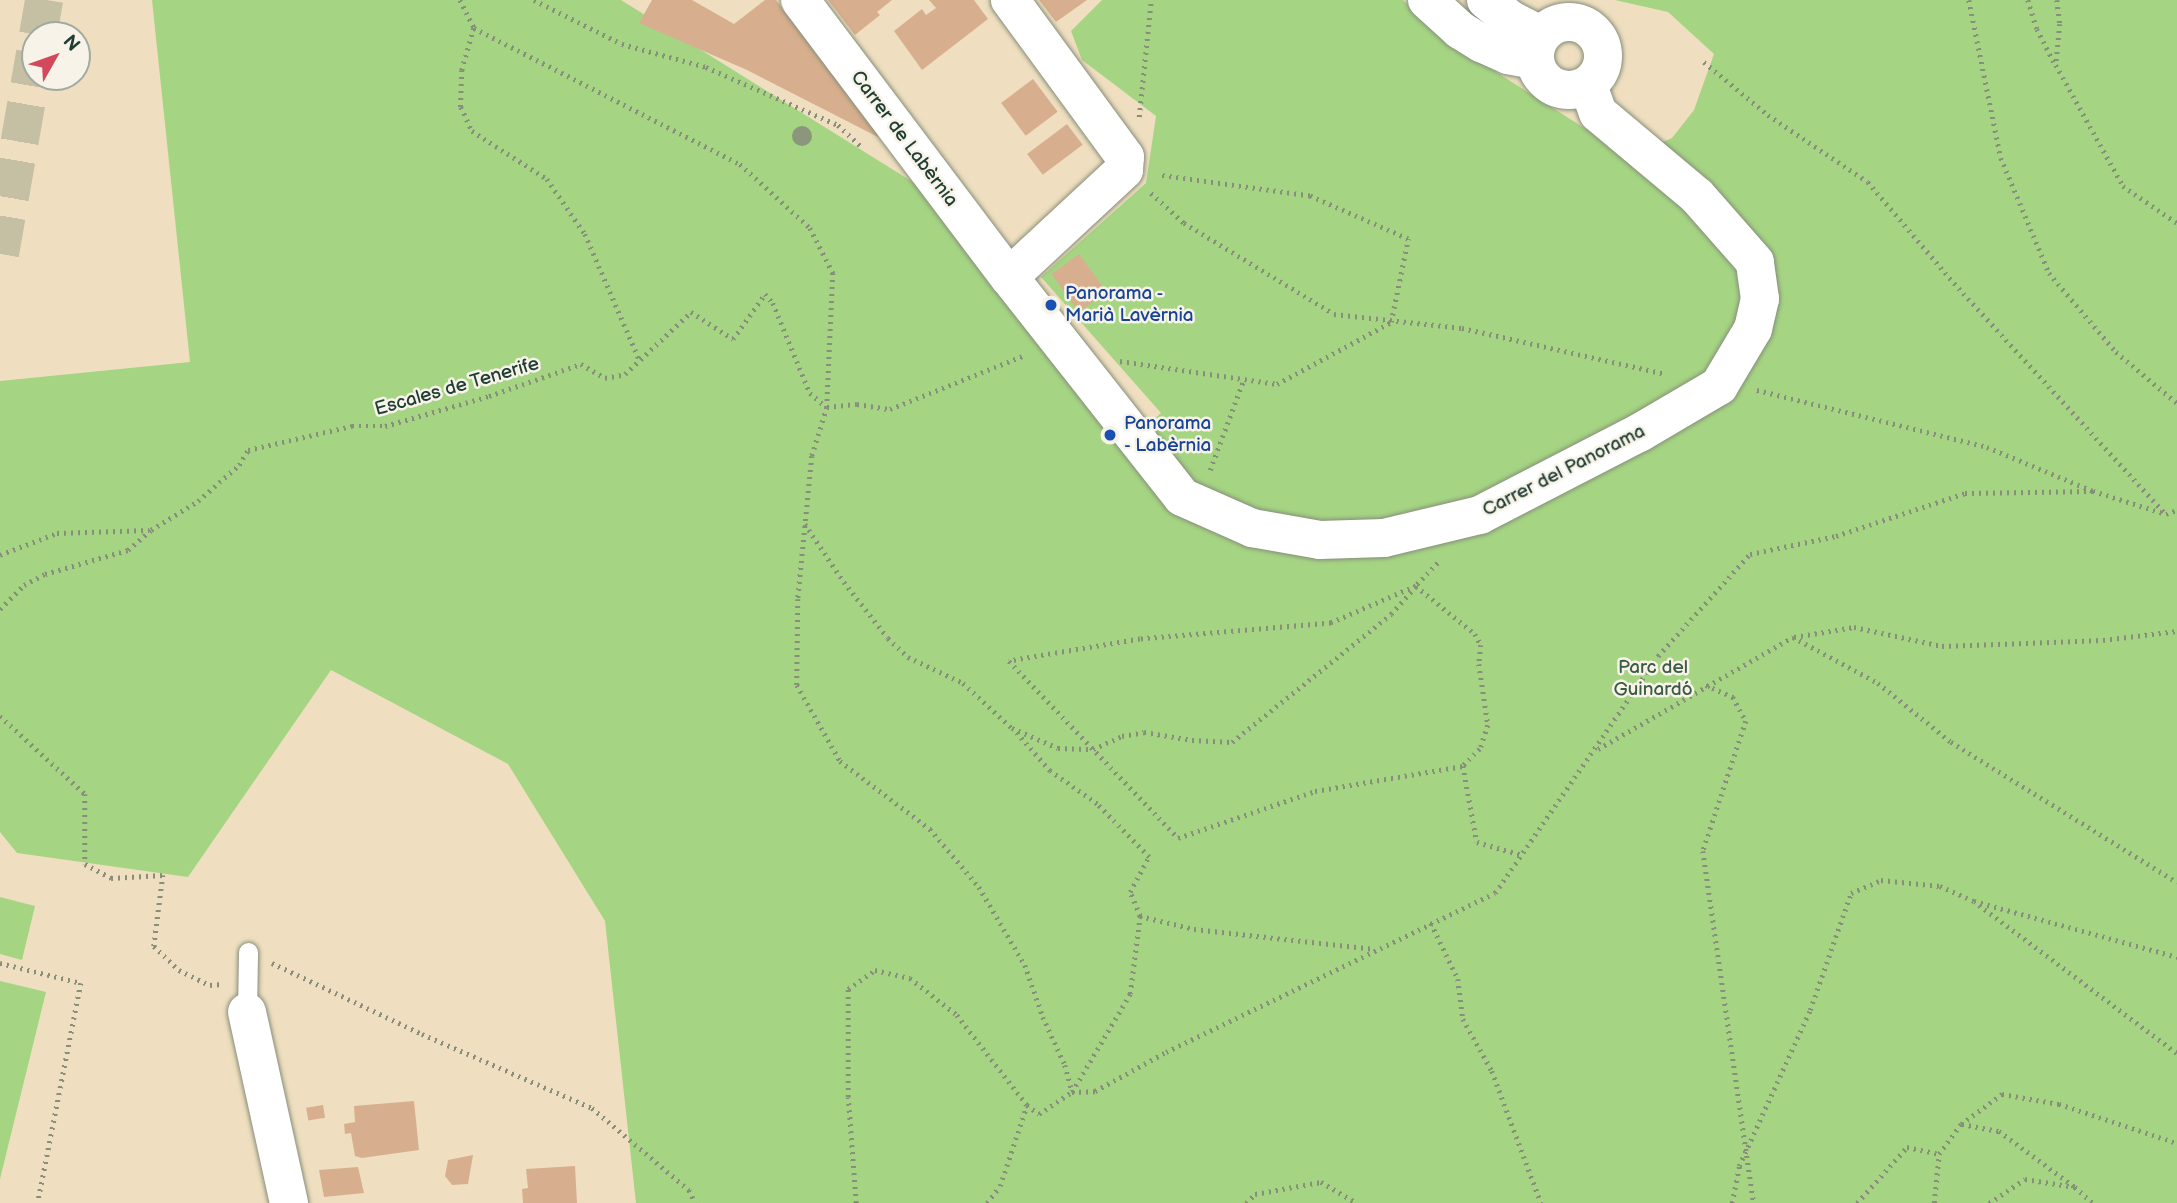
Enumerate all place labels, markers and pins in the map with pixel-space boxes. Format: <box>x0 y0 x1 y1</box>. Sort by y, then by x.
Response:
place label: Panorama - Marià Lavèrnia <box>1065 283 1194 327</box>
marker: Panorama - Marià Lavèrnia <box>1043 297 1059 313</box>
place label: Panorama - Labèrnia <box>1124 413 1212 457</box>
marker: Panorama - Labèrnia <box>1102 427 1118 443</box>

